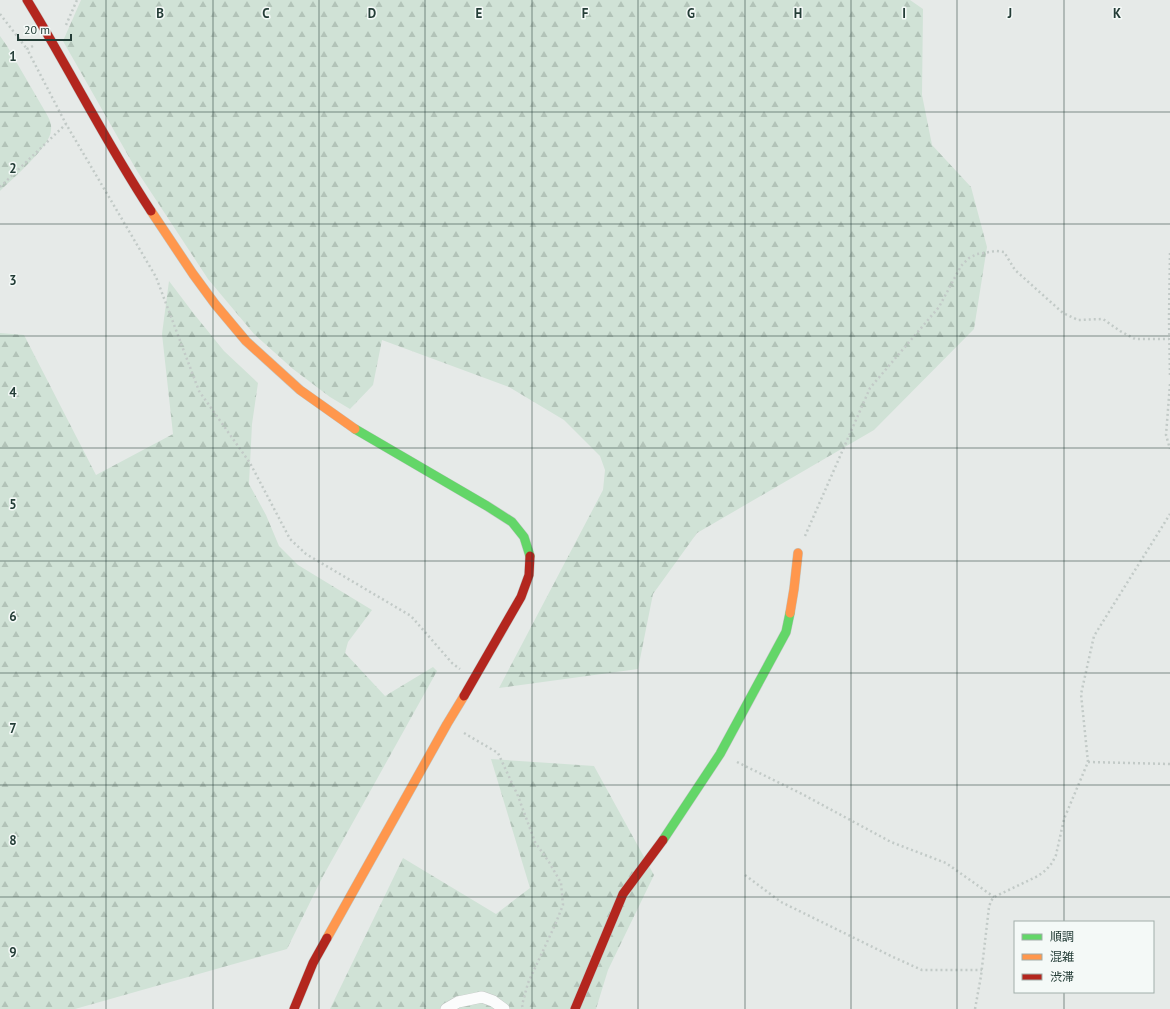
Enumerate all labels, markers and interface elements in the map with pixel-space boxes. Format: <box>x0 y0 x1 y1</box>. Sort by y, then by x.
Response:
text: B <box>156 5 164 22</box>
text: C <box>262 5 270 22</box>
text: D <box>368 5 376 22</box>
text: E <box>476 5 483 22</box>
text: F <box>582 5 589 22</box>
text: G <box>687 5 695 22</box>
text: H <box>794 5 802 22</box>
text: I <box>902 5 906 22</box>
text: J <box>1007 5 1012 22</box>
text: K <box>1113 5 1121 22</box>
scale bar <box>18 16 71 42</box>
text: 20 m <box>24 22 50 37</box>
text: 1 <box>9 48 17 65</box>
text: 2 <box>9 160 17 177</box>
text: 3 <box>9 272 17 289</box>
text: 4 <box>9 384 17 401</box>
text: 5 <box>9 496 17 513</box>
text: 6 <box>9 608 17 625</box>
text: 7 <box>9 720 17 737</box>
text: 8 <box>9 832 17 849</box>
legend <box>1014 921 1154 993</box>
text: 順調 <box>1050 929 1074 944</box>
text: 9 <box>9 944 17 961</box>
text: 混雑 <box>1050 949 1074 964</box>
text: 渋滞 <box>1050 969 1074 984</box>

